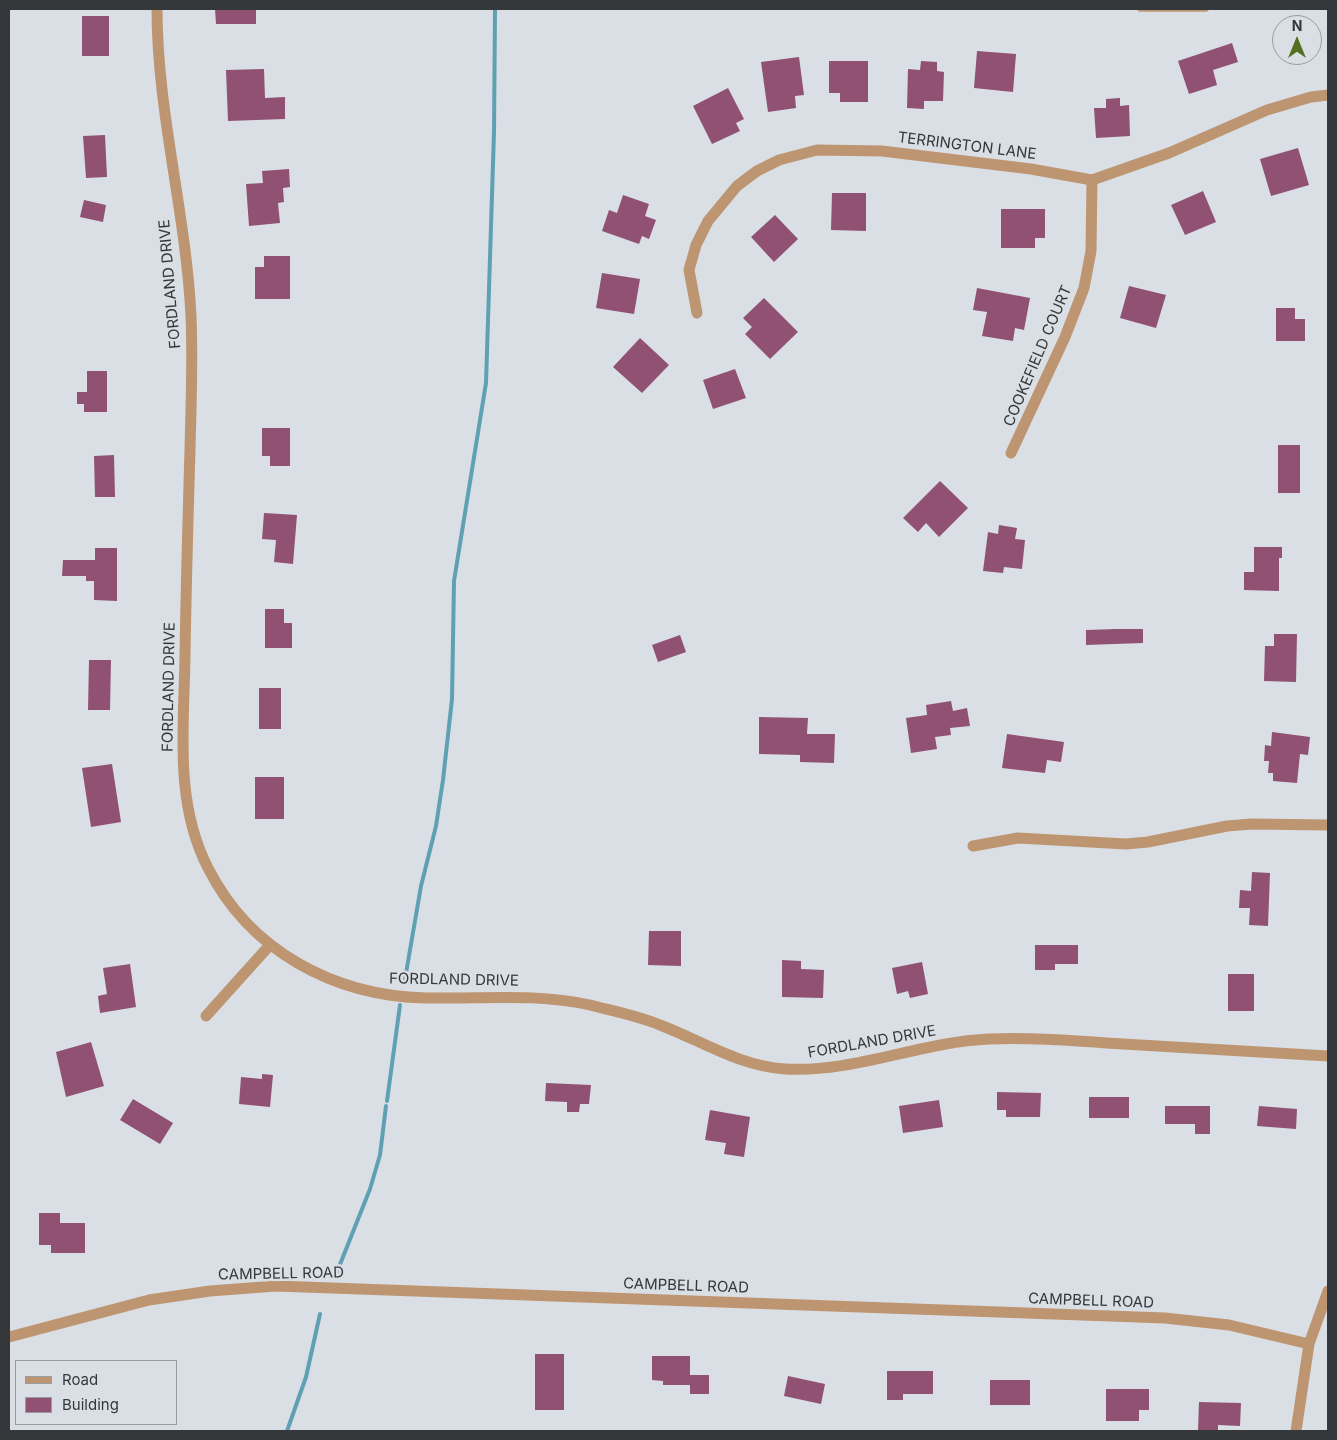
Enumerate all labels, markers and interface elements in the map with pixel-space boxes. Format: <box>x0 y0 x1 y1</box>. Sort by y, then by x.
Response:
north arrow <box>1272 15 1322 65</box>
text: N <box>1292 17 1302 34</box>
street label: TERRINGTON LANE <box>897 129 1037 163</box>
street label: FORDLAND DRIVE <box>155 219 185 349</box>
street label: COOKEFIELD COURT <box>1000 283 1076 429</box>
street label: FORDLAND DRIVE <box>159 622 179 752</box>
street label: FORDLAND DRIVE <box>389 970 519 990</box>
street label: FORDLAND DRIVE <box>806 1022 938 1062</box>
street label: CAMPBELL ROAD <box>218 1264 344 1284</box>
street label: CAMPBELL ROAD <box>623 1275 749 1297</box>
street label: CAMPBELL ROAD <box>1028 1290 1154 1312</box>
legend <box>15 1360 178 1425</box>
text: Road <box>62 1370 98 1389</box>
text: Building <box>62 1395 119 1414</box>

